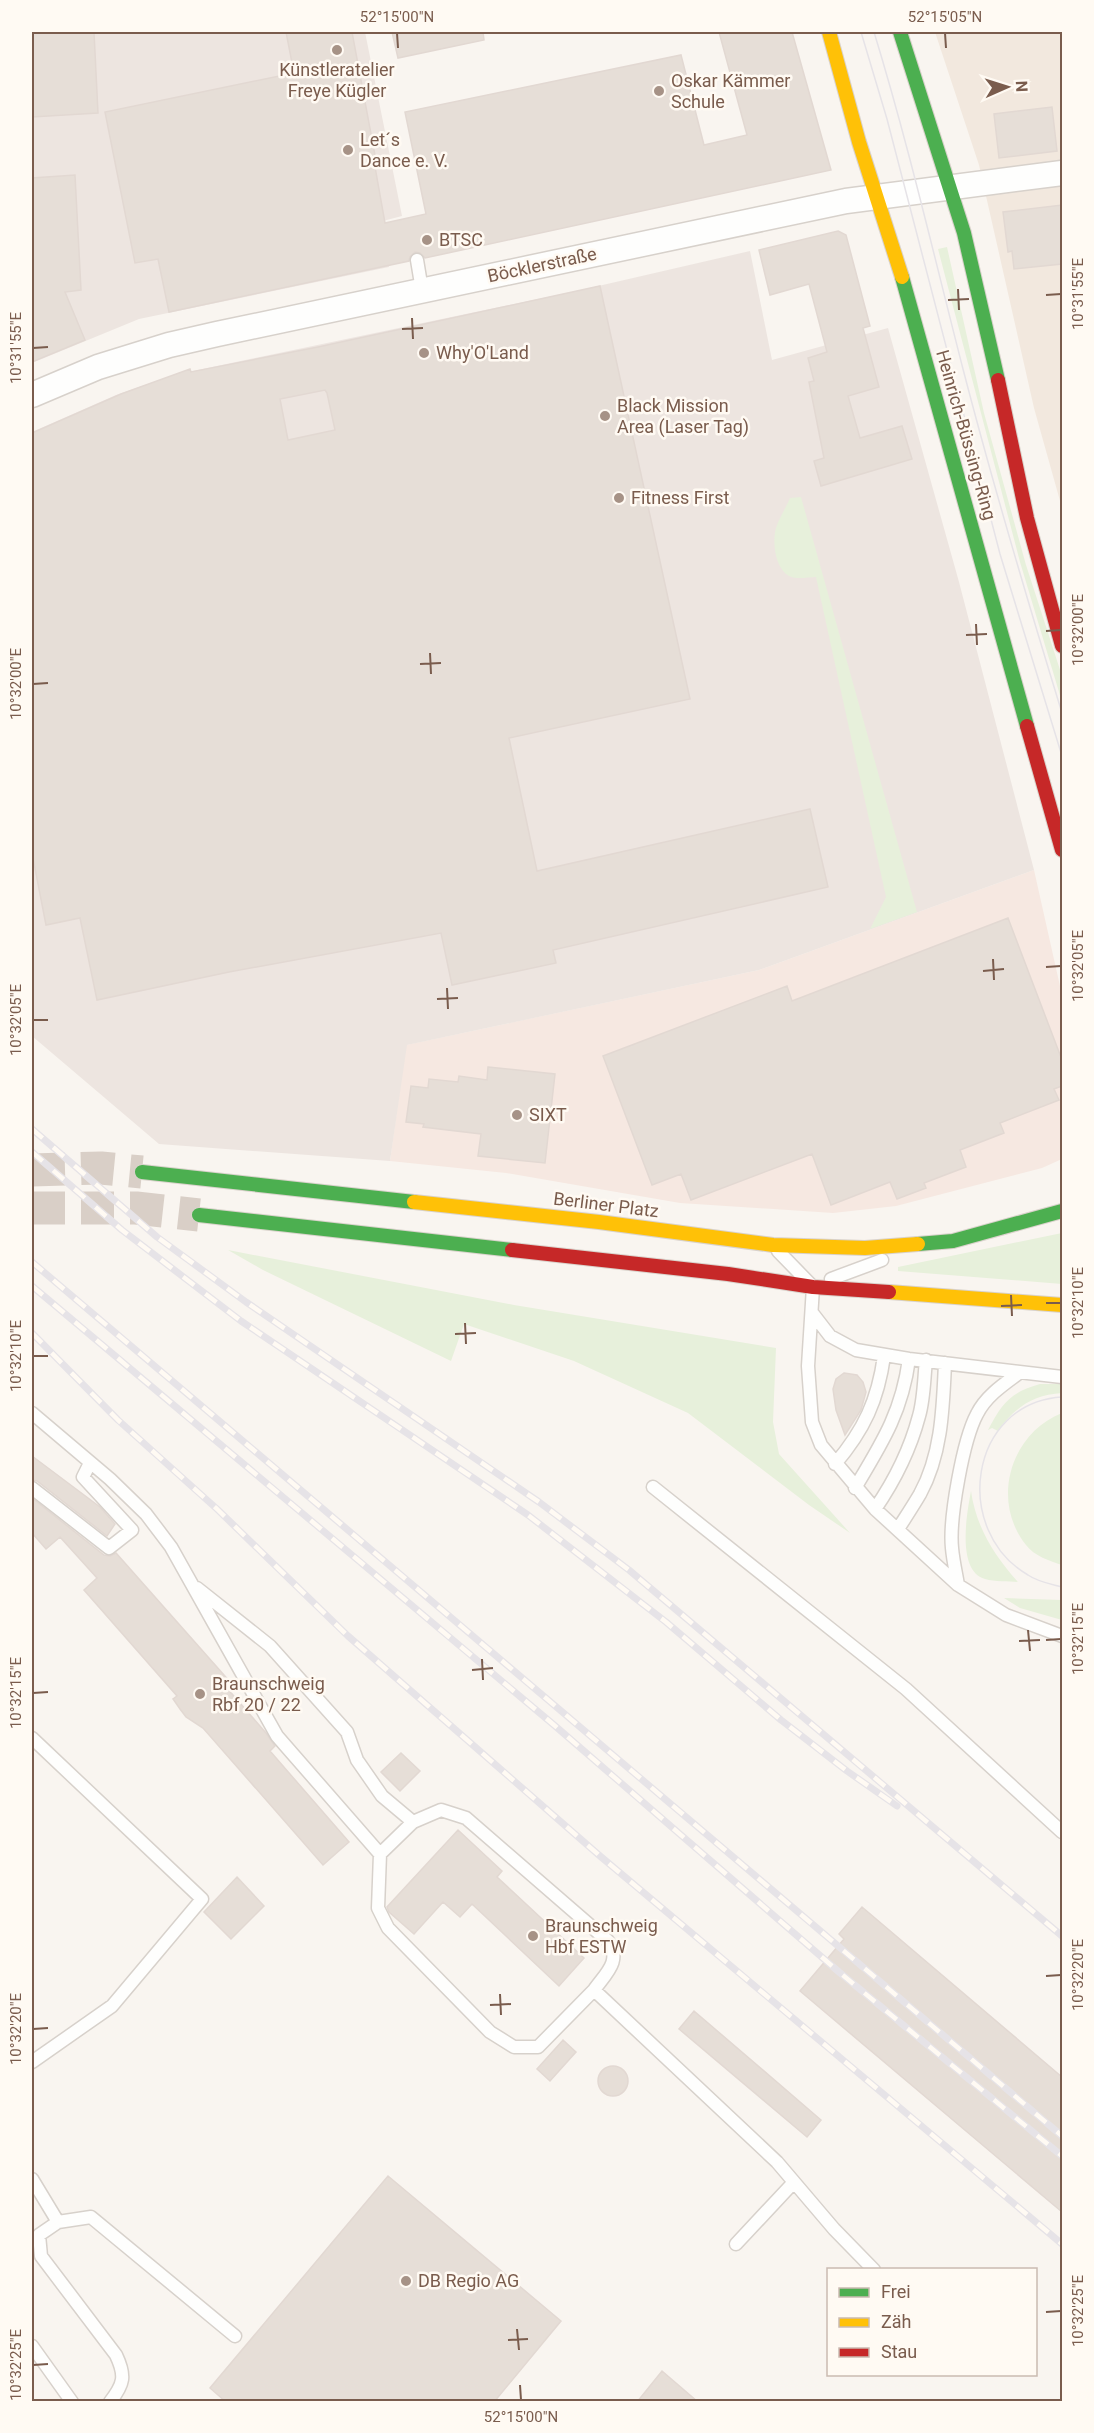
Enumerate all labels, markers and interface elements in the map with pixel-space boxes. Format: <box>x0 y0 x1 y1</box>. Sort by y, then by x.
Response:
text: 52°15'00"N <box>360 8 434 26</box>
text: 52°15'05"N <box>908 8 982 26</box>
marker: Künstleratelier Freye Kügler <box>330 43 344 57</box>
north arrow <box>977 57 1037 117</box>
place label: Künstleratelier Freye Kügler <box>279 59 395 101</box>
place label: Oskar Kämmer Schule <box>671 70 790 112</box>
text: N <box>1012 80 1031 92</box>
marker: Oskar Kämmer Schule <box>652 84 666 98</box>
place label: Let´s Dance e. V. <box>360 129 448 171</box>
marker: Let´s Dance e. V. <box>341 143 355 157</box>
place label: BTSC <box>439 229 483 250</box>
marker: BTSC <box>420 233 434 247</box>
street label: Böcklerstraße <box>485 243 598 286</box>
text: 10°31'55"E <box>1069 257 1087 330</box>
text: 10°31'55"E <box>7 311 25 384</box>
place label: Why'O'Land <box>436 342 529 363</box>
marker: Why'O'Land <box>417 346 431 360</box>
street label: Heinrich-Büssing-Ring <box>932 347 1001 522</box>
place label: Black Mission Area (Laser Tag) <box>617 395 749 438</box>
marker: Black Mission Area (Laser Tag) <box>598 409 612 423</box>
place label: Fitness First <box>631 487 729 508</box>
marker: Fitness First <box>612 491 626 505</box>
text: 10°32'00"E <box>1069 593 1087 666</box>
text: 10°32'00"E <box>7 647 25 720</box>
text: 10°32'05"E <box>1069 929 1087 1002</box>
text: 10°32'05"E <box>7 983 25 1056</box>
place label: SIXT <box>529 1104 567 1125</box>
marker: SIXT <box>510 1108 524 1122</box>
street label: Berliner Platz <box>552 1188 660 1221</box>
text: 10°32'10"E <box>1069 1266 1087 1339</box>
text: 10°32'10"E <box>7 1319 25 1392</box>
text: 10°32'15"E <box>1069 1602 1087 1675</box>
text: 10°32'15"E <box>7 1656 25 1729</box>
place label: Braunschweig Rbf 20 / 22 <box>212 1673 325 1715</box>
marker: Braunschweig Rbf 20 / 22 <box>193 1687 207 1701</box>
place label: Braunschweig Hbf ESTW <box>545 1915 658 1957</box>
marker: Braunschweig Hbf ESTW <box>526 1929 540 1943</box>
text: 10°32'20"E <box>1069 1938 1087 2011</box>
text: 10°32'20"E <box>7 1992 25 2065</box>
legend <box>827 2268 1037 2376</box>
place label: DB Regio AG <box>418 2270 519 2291</box>
marker: DB Regio AG <box>399 2274 413 2288</box>
text: 10°32'25"E <box>1069 2274 1087 2347</box>
text: Frei <box>881 2281 911 2302</box>
text: Zäh <box>881 2311 912 2332</box>
text: 10°32'25"E <box>7 2328 25 2401</box>
text: Stau <box>881 2341 917 2362</box>
text: 52°15'00"N <box>484 2408 558 2426</box>

